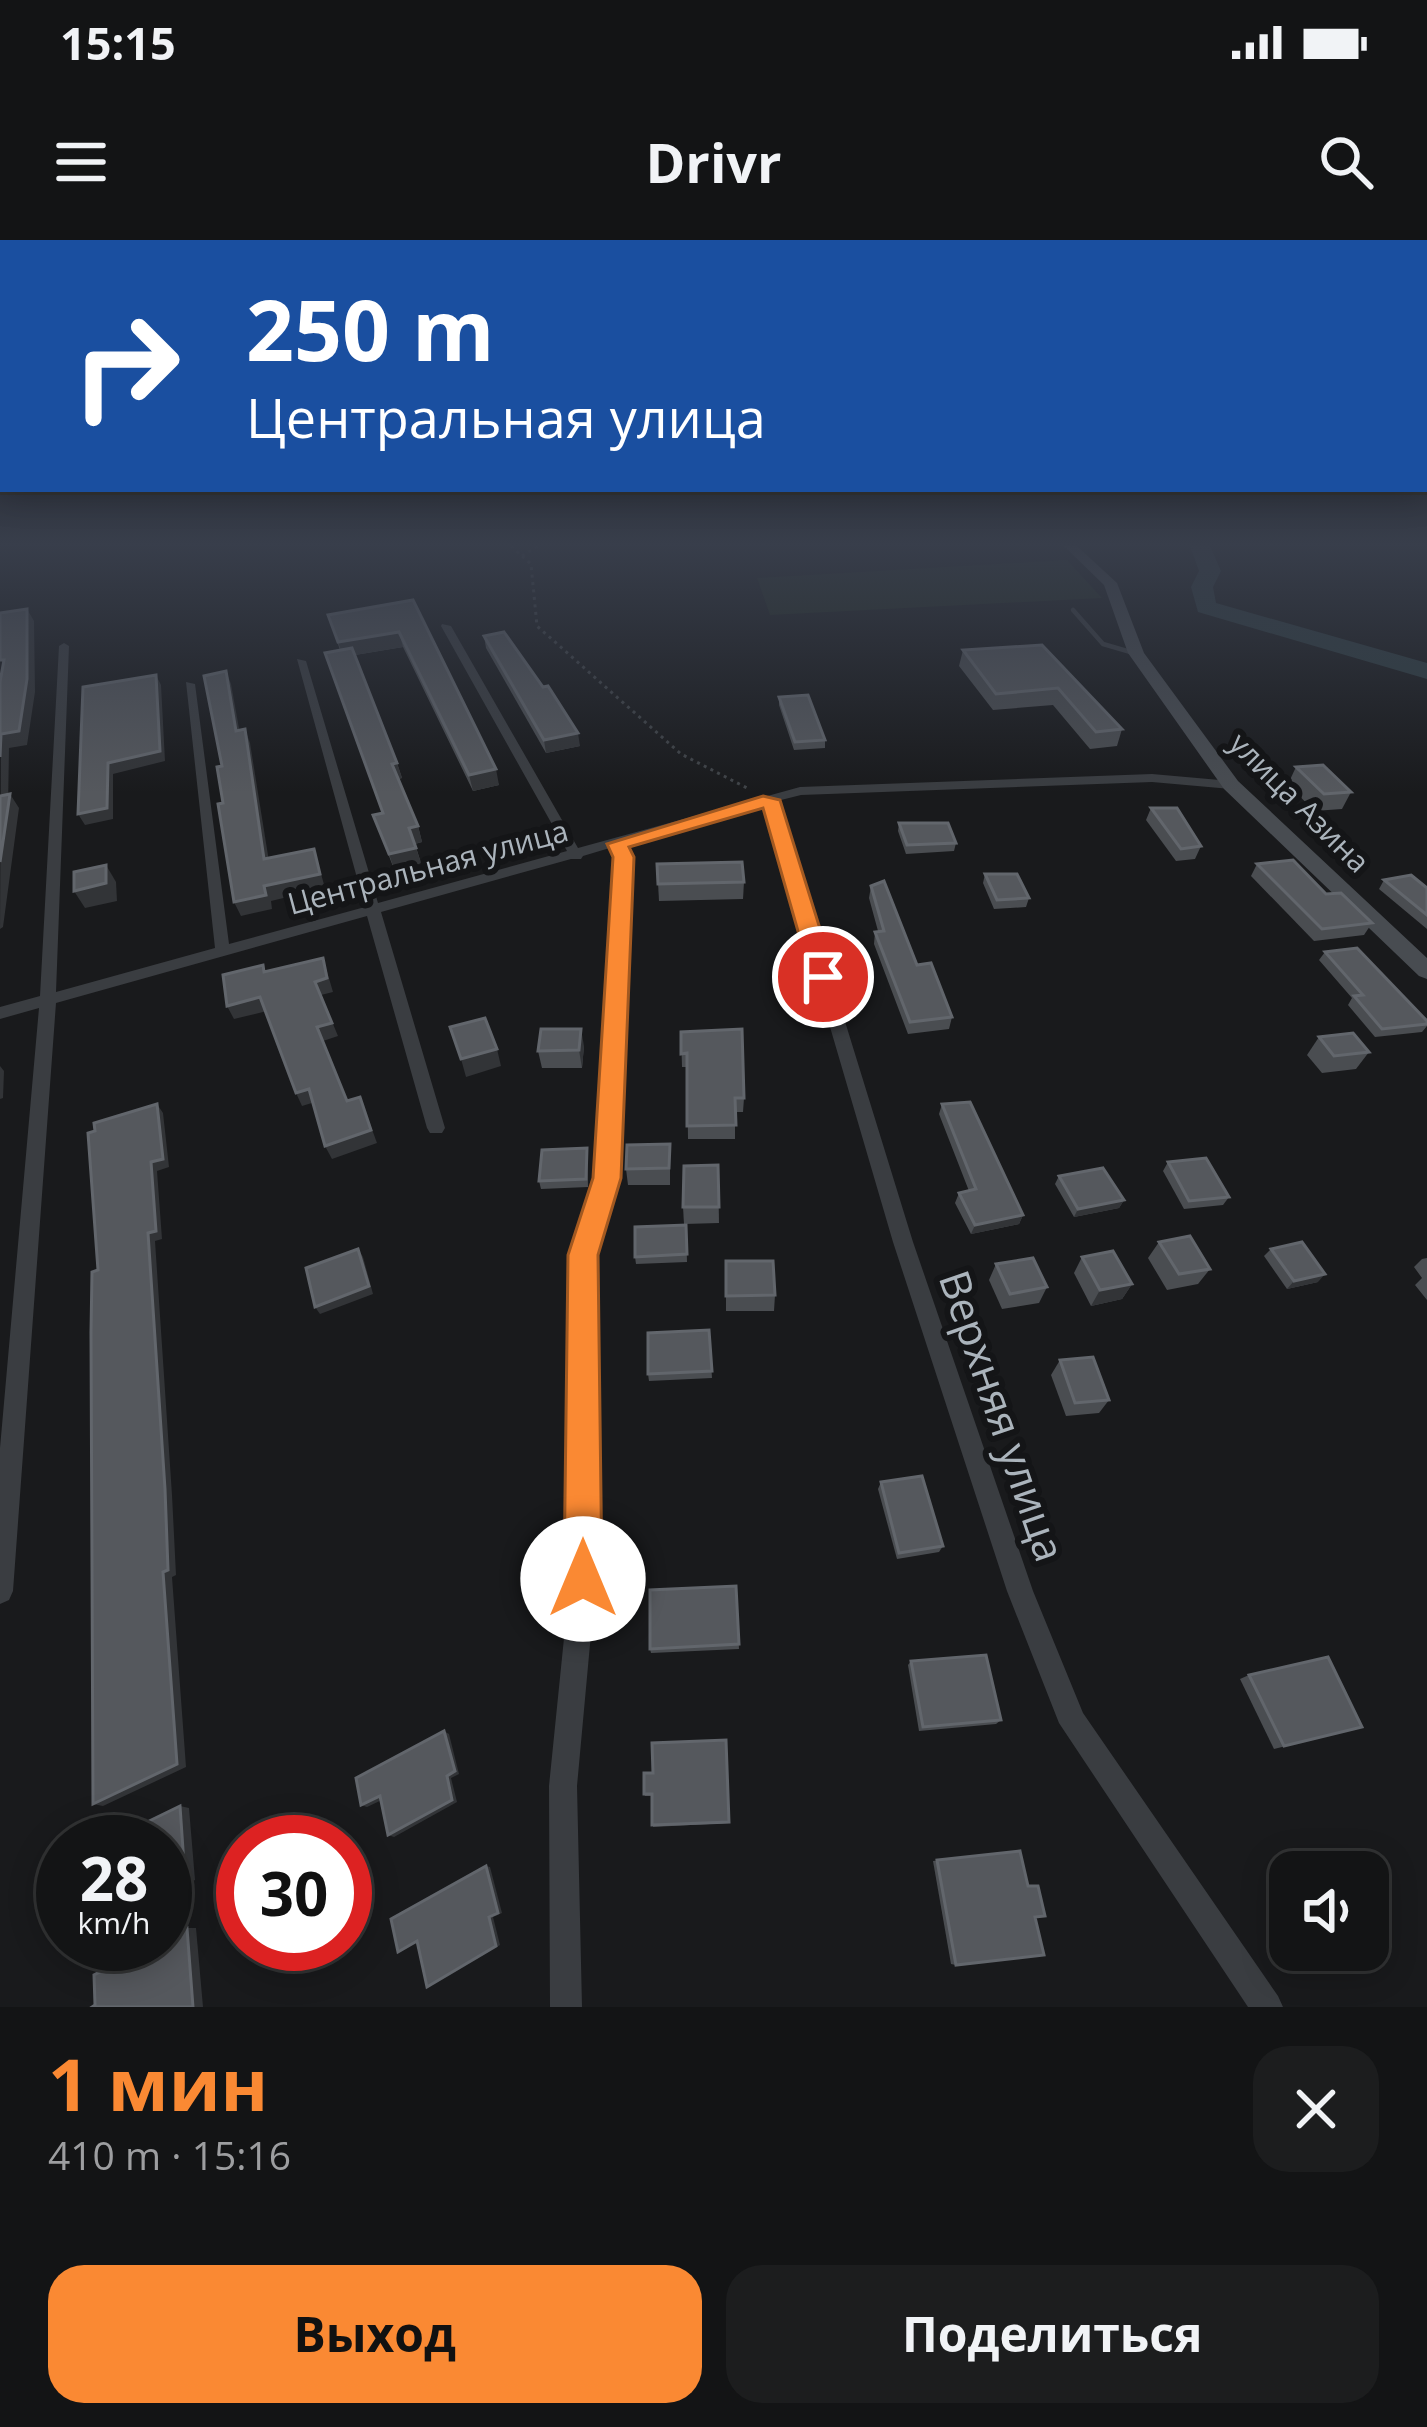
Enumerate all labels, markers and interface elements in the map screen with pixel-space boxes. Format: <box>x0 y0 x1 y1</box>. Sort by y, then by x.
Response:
text: 15:15 <box>60 12 176 73</box>
text: Drivr <box>645 125 782 199</box>
icon: menu <box>48 129 114 195</box>
icon: search <box>1313 129 1379 195</box>
text: 250 m <box>246 271 494 386</box>
icon: right <box>48 288 204 444</box>
text: Центральная улица <box>246 380 766 454</box>
street label: улица Азина <box>1221 723 1379 881</box>
street label: Центральная улица <box>283 809 572 924</box>
pin <box>772 926 874 1028</box>
icon: arrive <box>790 944 856 1010</box>
street label: Верхняя улица <box>927 1263 1080 1568</box>
position arrow <box>520 1516 646 1642</box>
speed limit sign: 30 <box>216 1815 372 1971</box>
text: 28 <box>80 1837 148 1919</box>
map controls <box>1269 1851 1389 1971</box>
button: sound <box>1269 1851 1389 1971</box>
text: km/h <box>78 1902 150 1943</box>
text: 1 мин <box>48 2034 268 2132</box>
button: close <box>1253 2046 1379 2172</box>
text: 410 m · 15:16 <box>48 2128 291 2181</box>
button: Выход <box>48 2265 702 2403</box>
button: Поделиться <box>726 2265 1379 2403</box>

